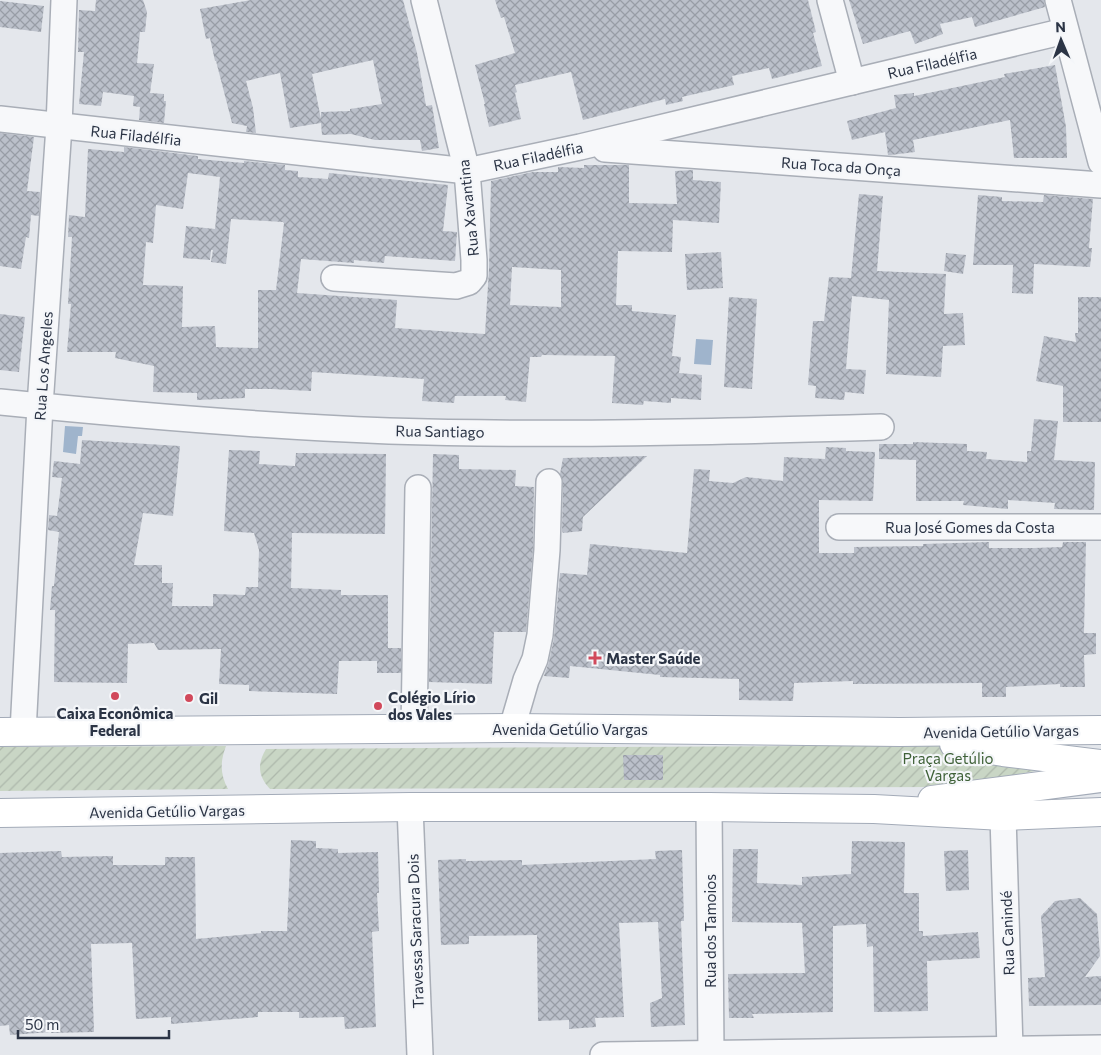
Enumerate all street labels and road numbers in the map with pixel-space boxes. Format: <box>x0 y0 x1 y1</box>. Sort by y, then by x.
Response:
street label: Rua Filadélfia <box>886 44 978 82</box>
street label: Rua Filadélfia <box>90 121 182 149</box>
street label: Rua Filadélfia <box>492 138 584 174</box>
street label: Rua Toca da Onça <box>780 153 902 179</box>
street label: Rua Xavantina <box>454 159 482 257</box>
street label: Rua Los Angeles <box>30 311 56 421</box>
street label: Rua Santiago <box>395 421 485 441</box>
street label: Rua José Gomes da Costa <box>885 518 1055 536</box>
street label: Avenida Getúlio Vargas <box>492 720 648 738</box>
street label: Avenida Getúlio Vargas <box>923 721 1079 741</box>
street label: Avenida Getúlio Vargas <box>89 801 245 821</box>
street label: Travessa Saracura Dois <box>403 853 427 1009</box>
street label: Rua dos Tamoios <box>701 874 719 988</box>
street label: Rua Canindé <box>997 890 1017 976</box>

